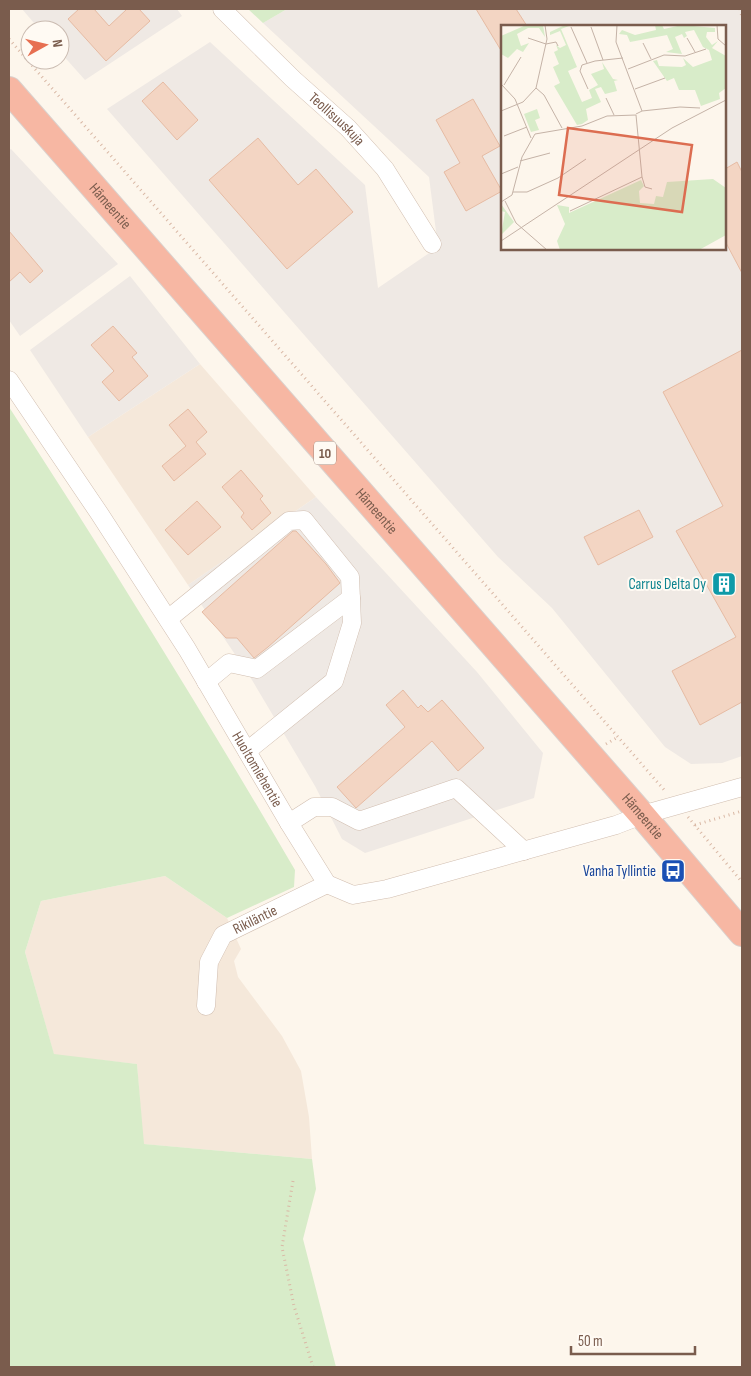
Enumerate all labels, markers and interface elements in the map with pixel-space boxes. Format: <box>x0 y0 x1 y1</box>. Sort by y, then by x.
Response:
north arrow <box>20 20 70 70</box>
inset map <box>501 25 726 250</box>
text: N <box>48 38 66 48</box>
street label: Teollisuuskuja <box>305 88 369 150</box>
street label: Hämeentie <box>85 179 135 233</box>
road number: 10 <box>314 442 336 464</box>
street label: Hämeentie <box>351 484 402 538</box>
building icon: Carrus Delta Oy <box>711 571 737 597</box>
place label: Carrus Delta Oy <box>629 575 706 594</box>
street label: Huoltomiehentie <box>228 728 287 811</box>
street label: Hämeentie <box>617 790 668 844</box>
bus stop icon: Vanha Tyllintie <box>660 858 686 884</box>
place label: Vanha Tyllintie <box>583 862 656 881</box>
street label: Rikiläntie <box>230 901 280 939</box>
scale bar <box>571 1324 695 1356</box>
text: 50 m <box>578 1332 603 1351</box>

